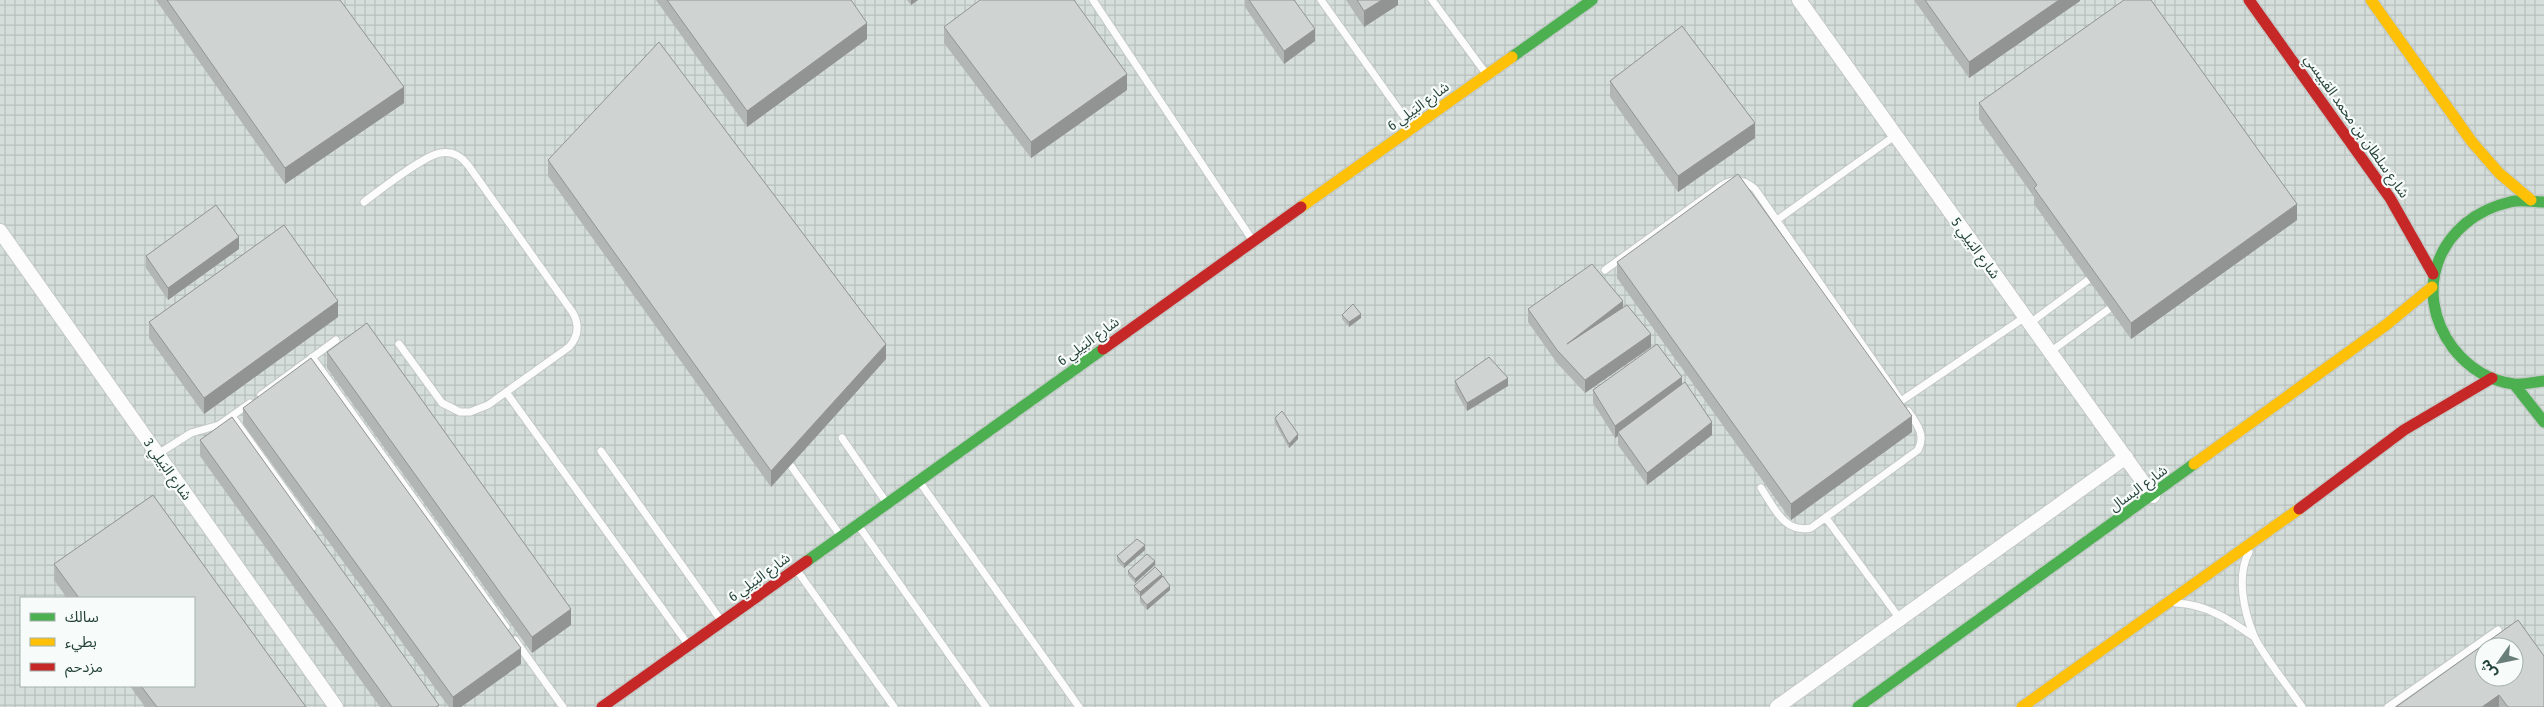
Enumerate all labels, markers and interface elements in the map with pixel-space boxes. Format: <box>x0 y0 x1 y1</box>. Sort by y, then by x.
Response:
street label: شارع سلطان بن محمد القبيسي <box>2299 51 2413 203</box>
street label: شارع البَيلِي 6 <box>1384 78 1454 136</box>
street label: شارع البَيلِي 5 <box>1946 214 2004 284</box>
street label: شارع البَيلِي 6 <box>1054 313 1124 371</box>
street label: شارع البَيلِي 3 <box>138 435 195 505</box>
street label: شارع البسال <box>2106 462 2172 517</box>
street label: شارع البَيلِي 6 <box>725 549 795 607</box>
legend <box>20 597 195 687</box>
text: سالك <box>65 608 99 626</box>
text: بطيء <box>65 633 97 653</box>
north arrow <box>2474 637 2524 687</box>
text: ش <box>2476 656 2501 681</box>
text: مزدحم <box>65 658 103 678</box>

